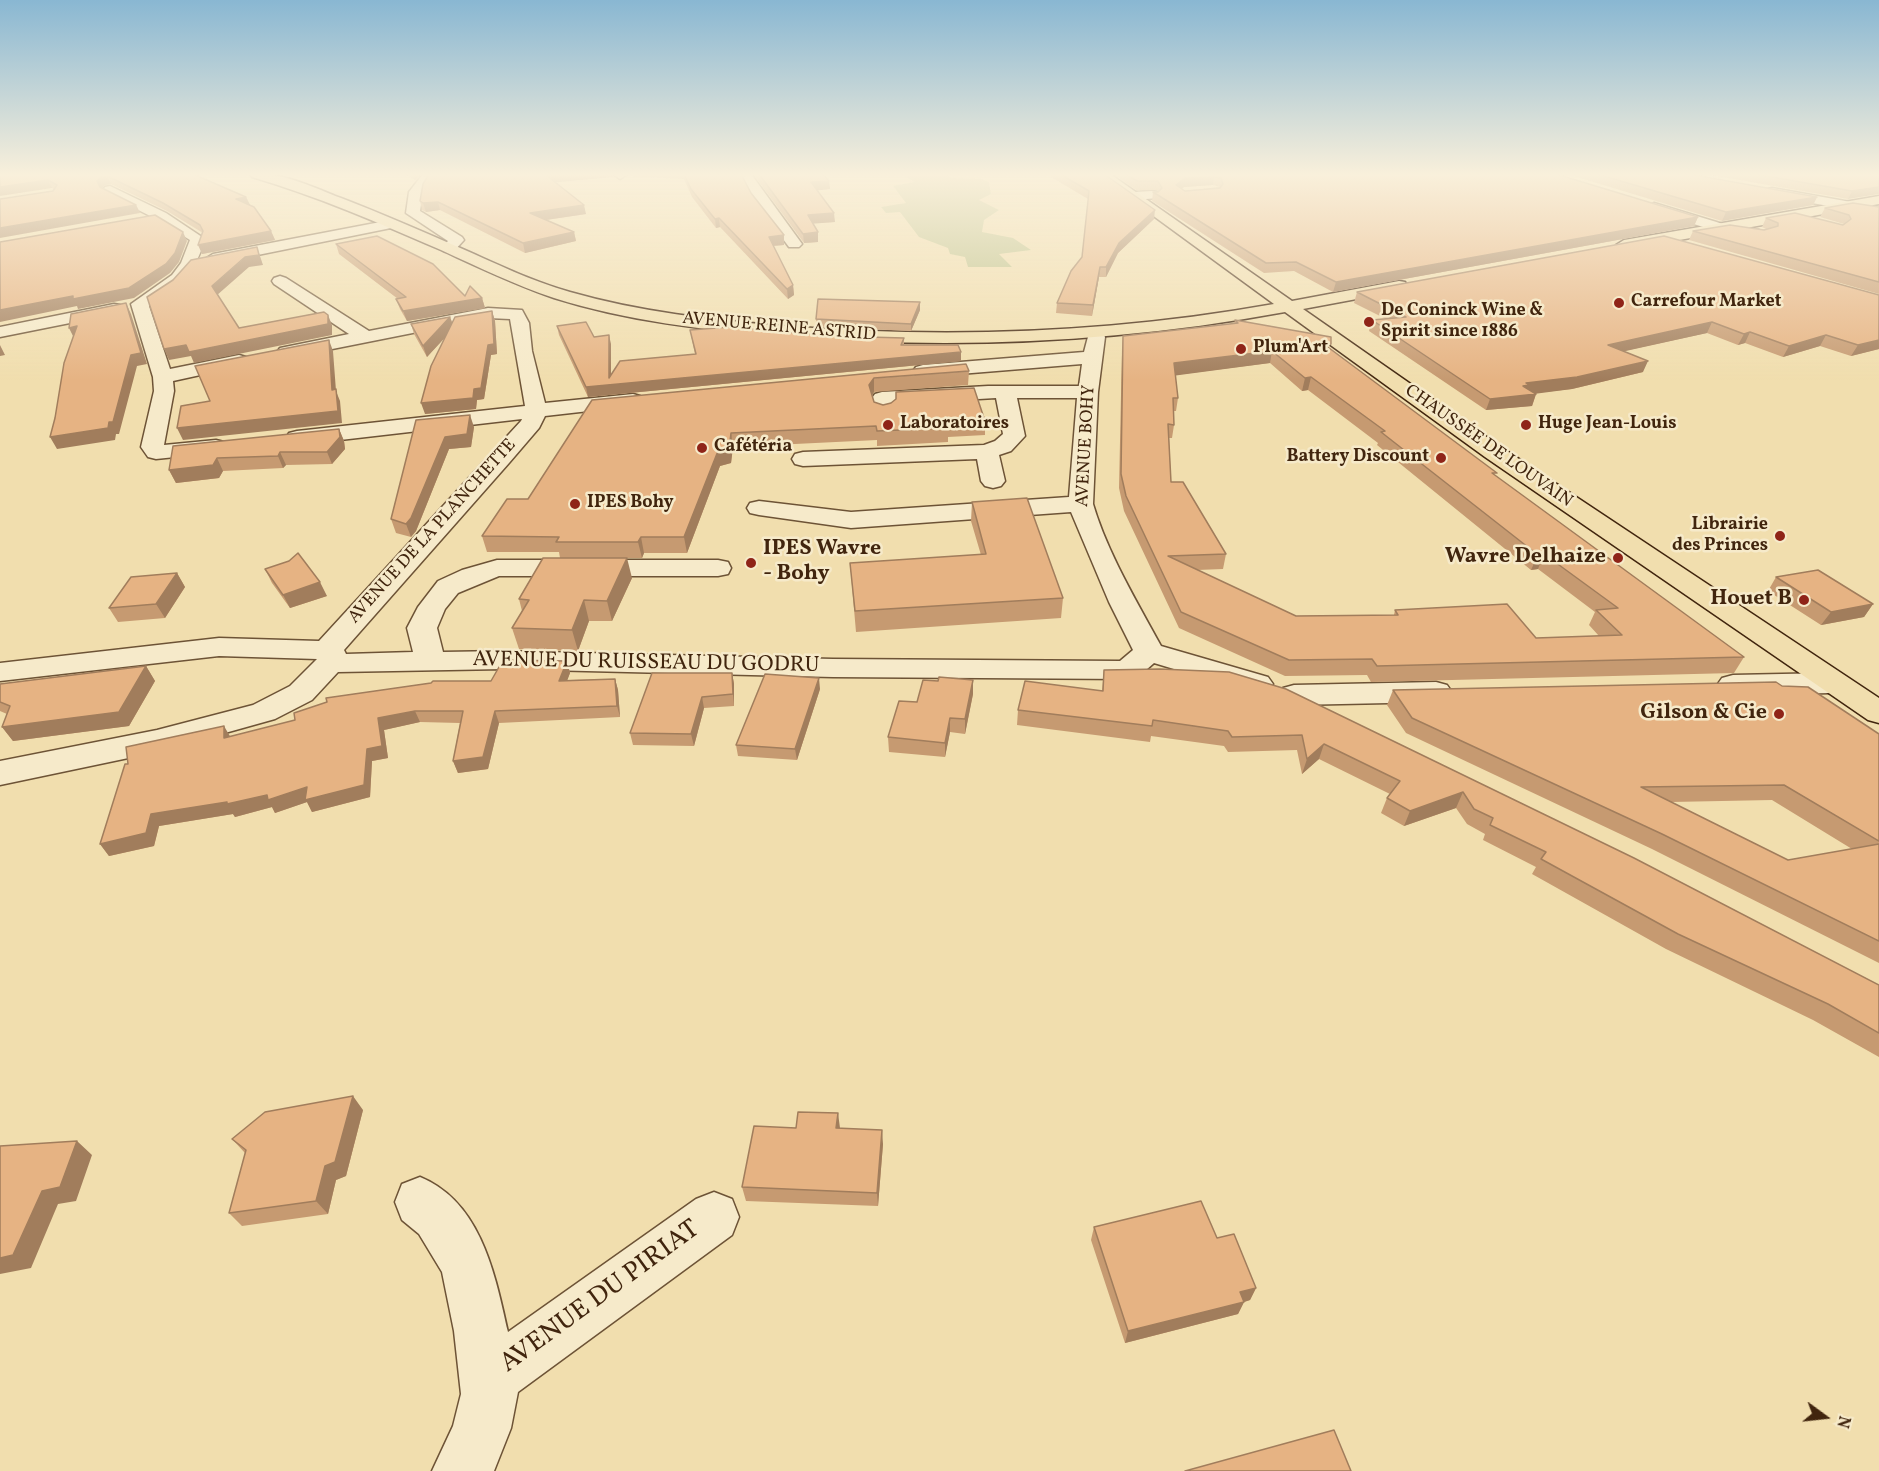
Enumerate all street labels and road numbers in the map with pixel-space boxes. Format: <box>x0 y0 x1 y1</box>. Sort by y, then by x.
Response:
street label: AVENUE REINE ASTRID <box>681 309 877 347</box>
street label: CHAUSSÉE DE LOUVAIN <box>1400 381 1576 513</box>
street label: AVENUE BOHY <box>1073 384 1101 508</box>
street label: AVENUE DE LA PLANCHETTE <box>344 435 522 629</box>
street label: AVENUE DU RUISSEAU DU GODRU <box>472 648 820 680</box>
street label: AVENUE DU PIRIAT <box>495 1215 707 1381</box>

